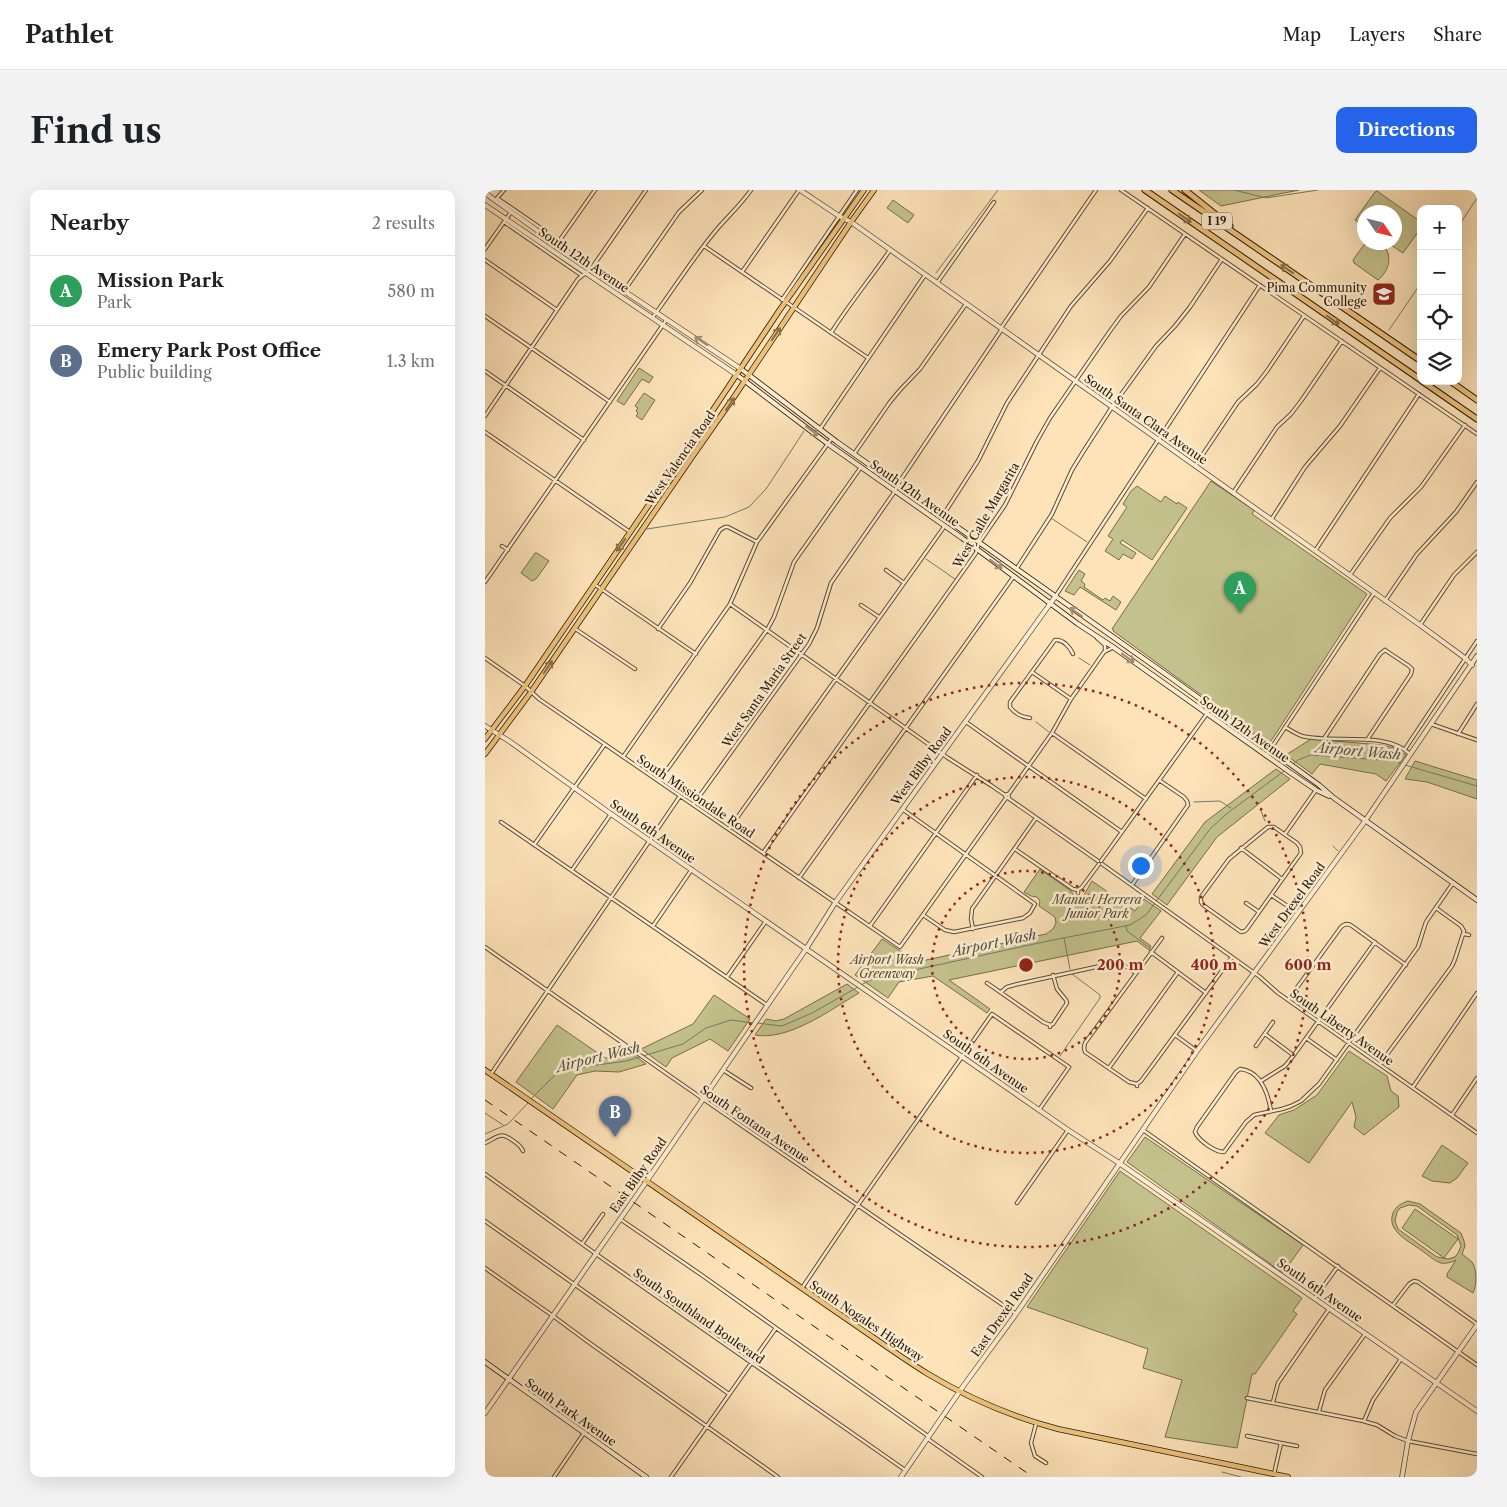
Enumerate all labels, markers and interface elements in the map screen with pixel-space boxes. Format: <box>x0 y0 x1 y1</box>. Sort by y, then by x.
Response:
text: Pathlet <box>25 20 113 49</box>
text: Map <box>1283 24 1321 46</box>
text: Layers <box>1349 24 1405 46</box>
text: Share <box>1433 24 1482 46</box>
button: Directions <box>1336 107 1477 153</box>
text: Find us <box>30 109 162 152</box>
north arrow <box>1357 205 1402 250</box>
map controls <box>1417 205 1462 385</box>
button: + <box>1417 205 1462 250</box>
text: Nearby <box>50 210 129 235</box>
road number: I 19 <box>1202 212 1232 230</box>
text: 2 results <box>372 213 435 233</box>
one-way arrow <box>1178 213 1192 223</box>
street label: South 12th Avenue <box>536 224 632 296</box>
button: − <box>1417 250 1462 295</box>
one-way arrow <box>1281 264 1295 274</box>
text: Mission Park <box>97 269 224 292</box>
place label: Pima Community College <box>1266 280 1367 309</box>
text: A <box>60 281 72 301</box>
text: 580 m <box>388 281 435 301</box>
school or university icon: Pima Community College <box>1371 281 1397 307</box>
text: Park <box>97 292 132 312</box>
button: locate <box>1417 295 1462 340</box>
one-way arrow <box>1326 315 1340 325</box>
one-way arrow <box>771 327 781 341</box>
one-way arrow <box>694 336 708 346</box>
text: Emery Park Post Office <box>97 339 321 362</box>
button: layers <box>1417 340 1462 385</box>
text: B <box>60 351 72 371</box>
text: 1.3 km <box>387 351 435 371</box>
text: Public building <box>97 362 212 382</box>
street label: South Santa Clara Avenue <box>1081 371 1211 468</box>
one-way arrow <box>725 397 735 411</box>
street label: West Valencia Road <box>641 407 719 509</box>
one-way arrow <box>805 426 818 437</box>
street label: South 12th Avenue <box>867 456 963 530</box>
street label: West Calle Margarita <box>949 459 1023 571</box>
one-way arrow <box>616 538 626 552</box>
one-way arrow <box>989 558 1002 569</box>
pin: A <box>1224 572 1256 613</box>
one-way arrow <box>1070 607 1084 617</box>
street label: West Santa Maria Street <box>718 629 810 751</box>
one-way arrow <box>1121 653 1135 663</box>
one-way arrow <box>543 660 553 674</box>
street label: South 12th Avenue <box>1197 692 1293 766</box>
street label: West Bilby Road <box>887 723 955 809</box>
water label: Airport Wash <box>1312 738 1402 764</box>
street label: South Missiondale Road <box>634 751 758 841</box>
street label: South 6th Avenue <box>607 796 699 866</box>
your location <box>1128 853 1154 879</box>
street label: West Drexel Road <box>1255 859 1328 952</box>
park label: Manuel Herrera Junior Park <box>1050 892 1142 921</box>
water label: Airport Wash <box>948 925 1038 961</box>
park label: Airport Wash Greenway <box>848 952 924 981</box>
text: 200 m <box>1097 955 1143 974</box>
text: 400 m <box>1191 955 1237 974</box>
text: 600 m <box>1285 955 1331 974</box>
centre of rings <box>1017 956 1035 974</box>
street label: South Liberty Avenue <box>1287 985 1397 1069</box>
street label: South 6th Avenue <box>940 1026 1032 1096</box>
water label: Airport Wash <box>552 1038 642 1077</box>
street label: South Fontana Avenue <box>697 1082 813 1166</box>
pin: B <box>599 1096 631 1137</box>
street label: East Bilby Road <box>606 1134 670 1216</box>
street label: South 6th Avenue <box>1274 1255 1366 1325</box>
street label: South Southland Boulevard <box>631 1265 768 1367</box>
street label: East Drexel Road <box>968 1270 1037 1359</box>
street label: South Nogales Highway <box>807 1277 927 1365</box>
street label: South Park Avenue <box>522 1375 620 1449</box>

